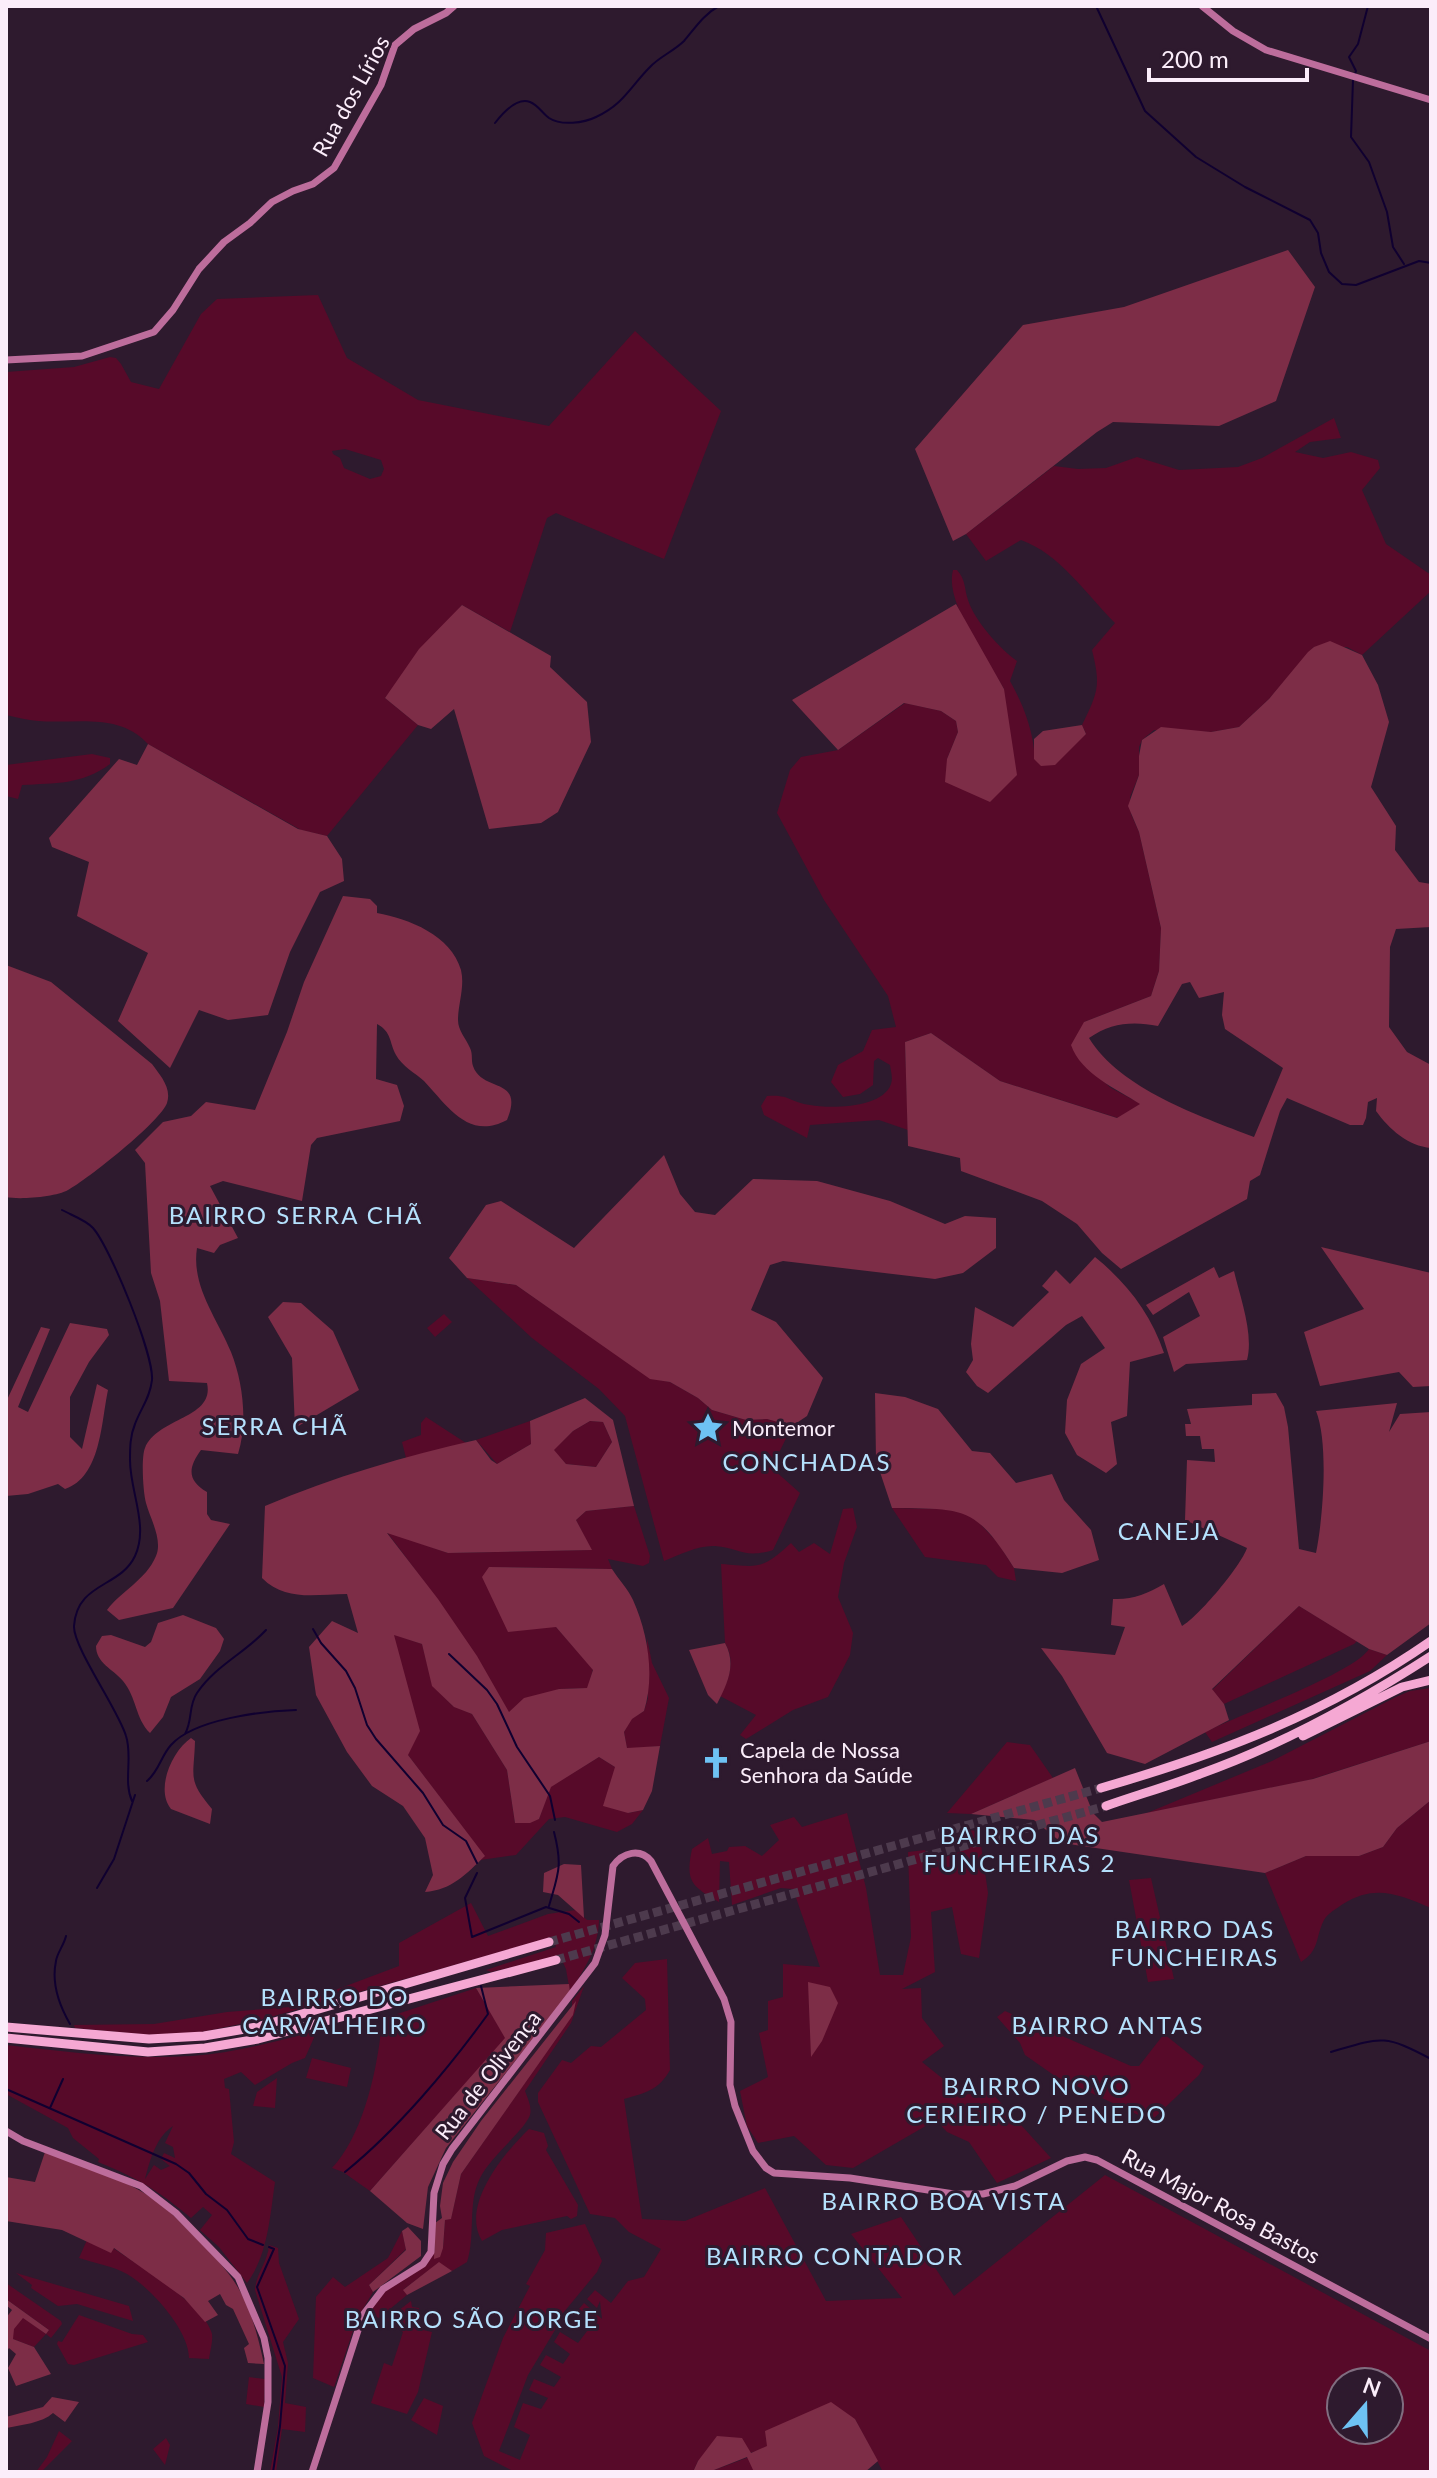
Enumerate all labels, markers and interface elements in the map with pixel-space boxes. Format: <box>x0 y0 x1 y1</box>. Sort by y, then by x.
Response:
street label: Rua dos Lírios <box>306 31 395 161</box>
scale bar <box>1149 32 1307 82</box>
text: 200 m <box>1161 44 1229 73</box>
district label: BAIRRO SERRA CHÃ <box>169 1200 423 1229</box>
district label: SERRA CHÃ <box>201 1411 349 1440</box>
place icon: Montemor <box>691 1411 725 1445</box>
place label: Montemor <box>732 1414 835 1441</box>
district label: CONCHADAS <box>723 1447 891 1476</box>
district label: CANEJA <box>1118 1516 1220 1545</box>
place label: Capela de Nossa Senhora da Saúde <box>740 1736 913 1788</box>
church icon: Capela de Nossa Senhora da Saúde <box>699 1746 733 1780</box>
district label: BAIRRO DAS FUNCHEIRAS 2 <box>924 1820 1116 1877</box>
district label: BAIRRO DAS FUNCHEIRAS <box>1111 1914 1279 1971</box>
district label: BAIRRO DO CARVALHEIRO <box>242 1982 428 2039</box>
street label: Rua de Olivença <box>429 2005 546 2144</box>
district label: BAIRRO ANTAS <box>1011 2010 1205 2039</box>
district label: BAIRRO NOVO CERIEIRO / PENEDO <box>906 2071 1168 2128</box>
street label: Rua Major Rosa Bastos <box>1118 2142 1325 2269</box>
district label: BAIRRO BOA VISTA <box>821 2186 1067 2215</box>
district label: BAIRRO CONTADOR <box>706 2241 964 2270</box>
district label: BAIRRO SÃO JORGE <box>345 2304 599 2333</box>
north arrow <box>1325 2366 1405 2446</box>
text: N <box>1359 2371 1385 2402</box>

